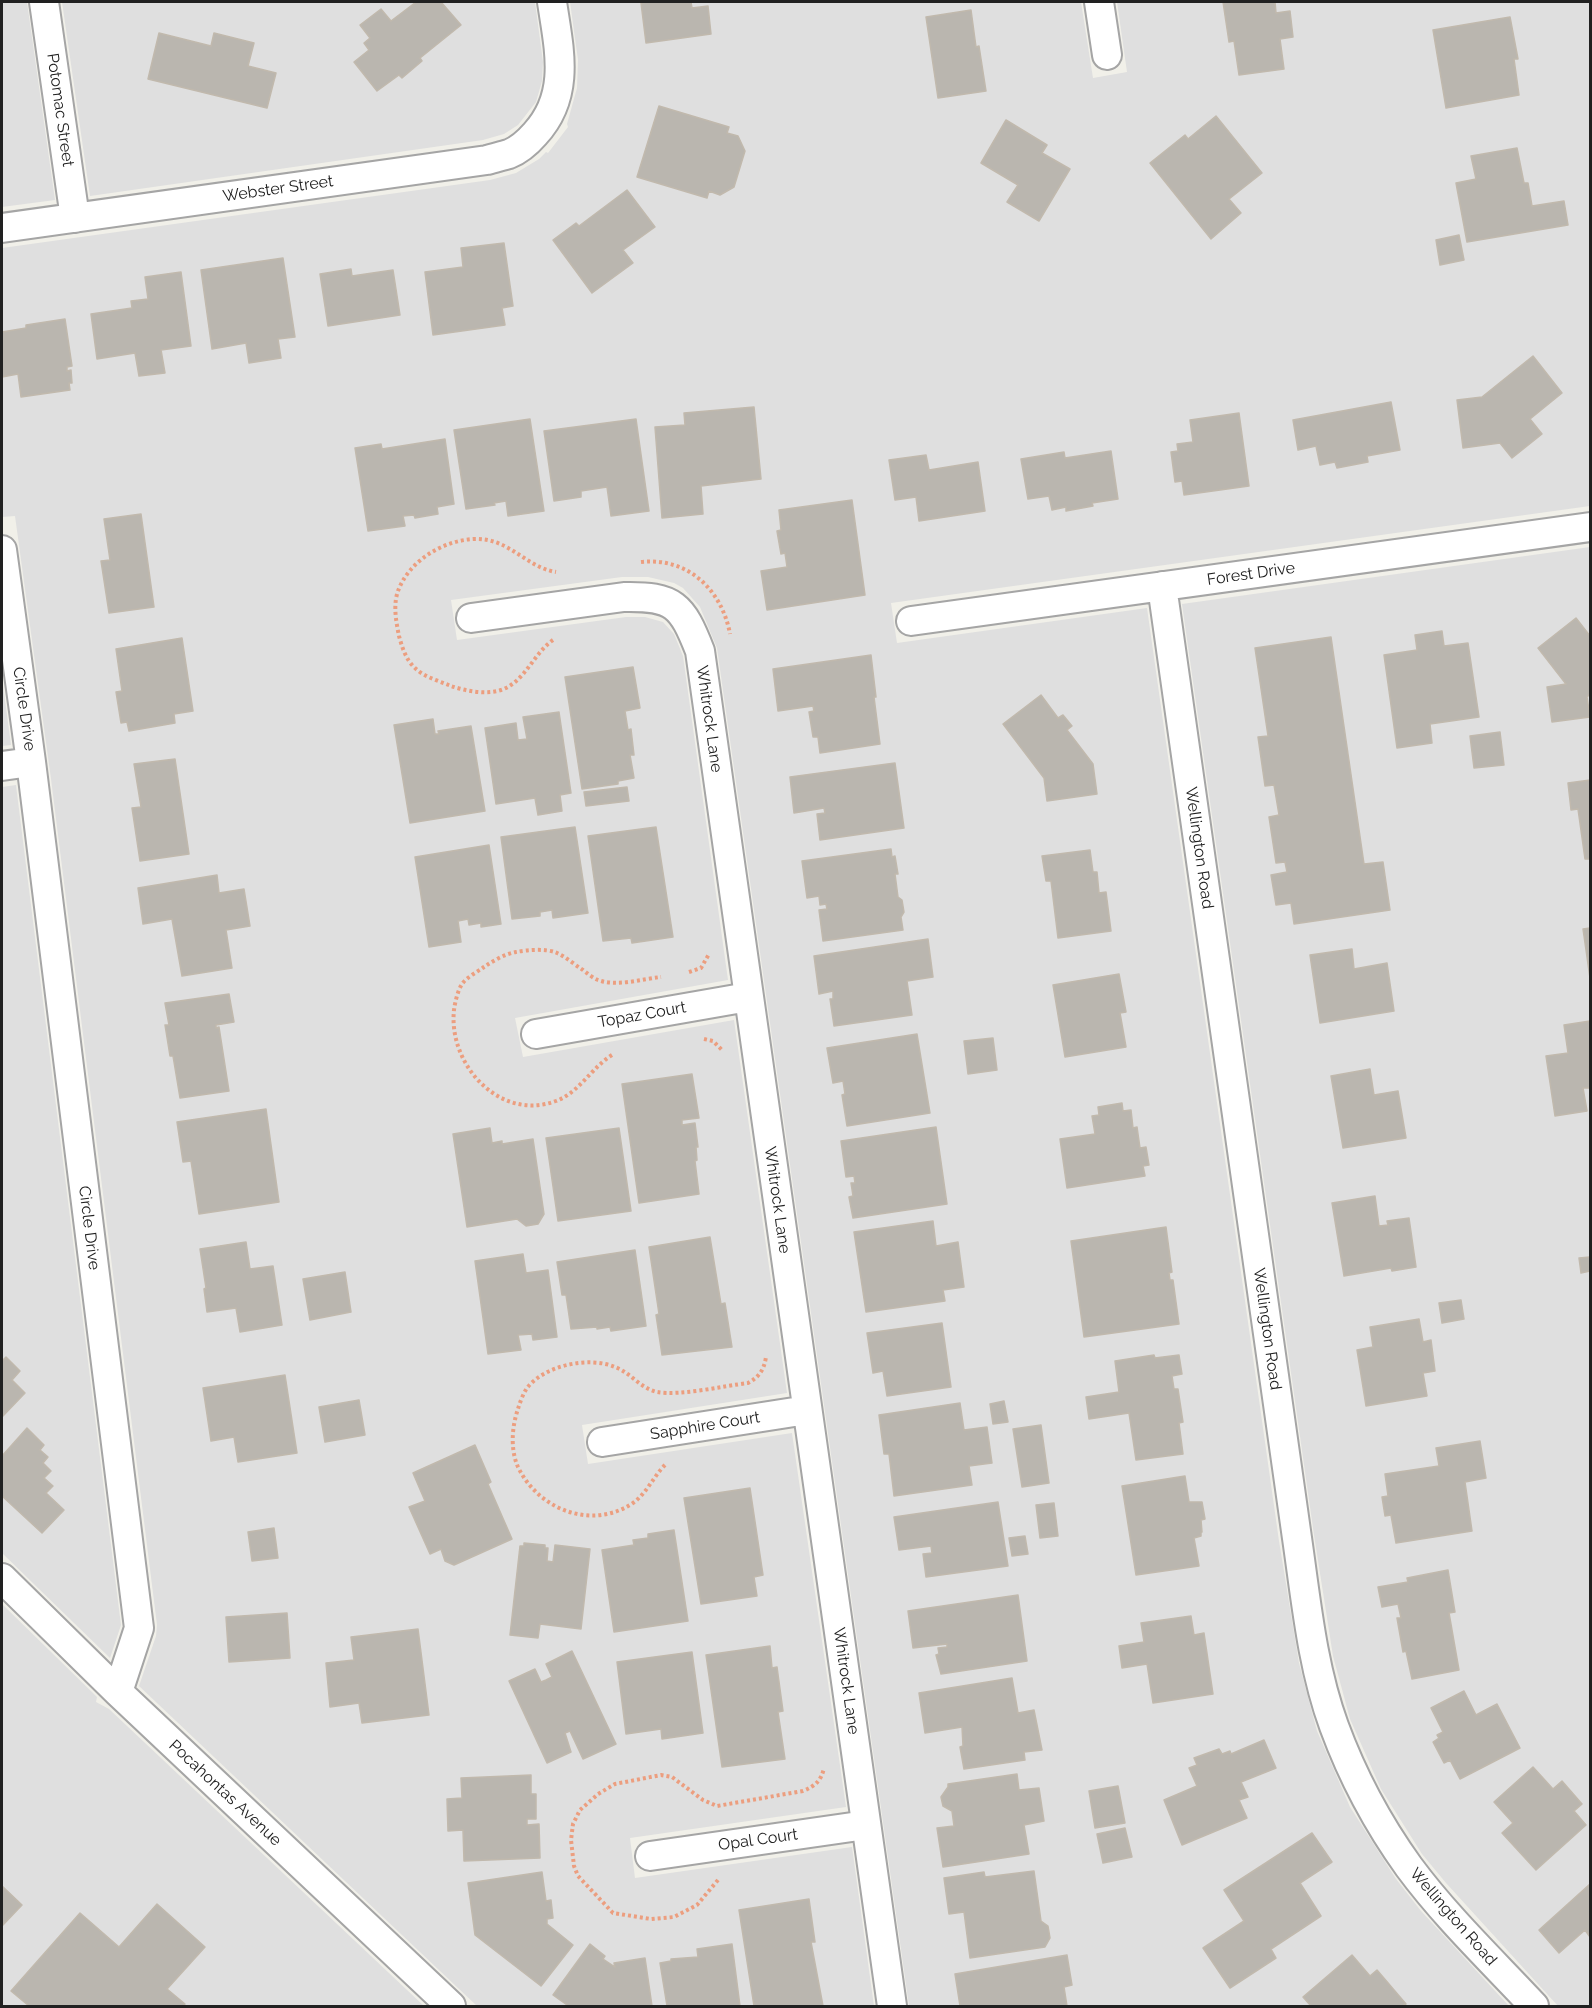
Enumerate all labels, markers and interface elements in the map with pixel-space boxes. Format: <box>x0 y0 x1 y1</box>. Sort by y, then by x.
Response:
street label: Potomac Street <box>43 52 77 168</box>
street label: Webster Street <box>222 172 334 206</box>
street label: Forest Drive <box>1206 558 1296 590</box>
street label: Whitrock Lane <box>692 664 726 774</box>
street label: Circle Drive <box>9 666 39 752</box>
street label: Wellington Road <box>1181 786 1217 910</box>
street label: Topaz Court <box>597 998 687 1032</box>
street label: Whitrock Lane <box>760 1145 794 1255</box>
street label: Circle Drive <box>74 1185 104 1271</box>
street label: Wellington Road <box>1249 1267 1285 1391</box>
street label: Sapphire Court <box>649 1408 761 1444</box>
street label: Whitrock Lane <box>829 1626 863 1736</box>
street label: Pocahontas Avenue <box>165 1736 285 1850</box>
street label: Opal Court <box>717 1825 799 1855</box>
street label: Wellington Road <box>1405 1864 1501 1970</box>

